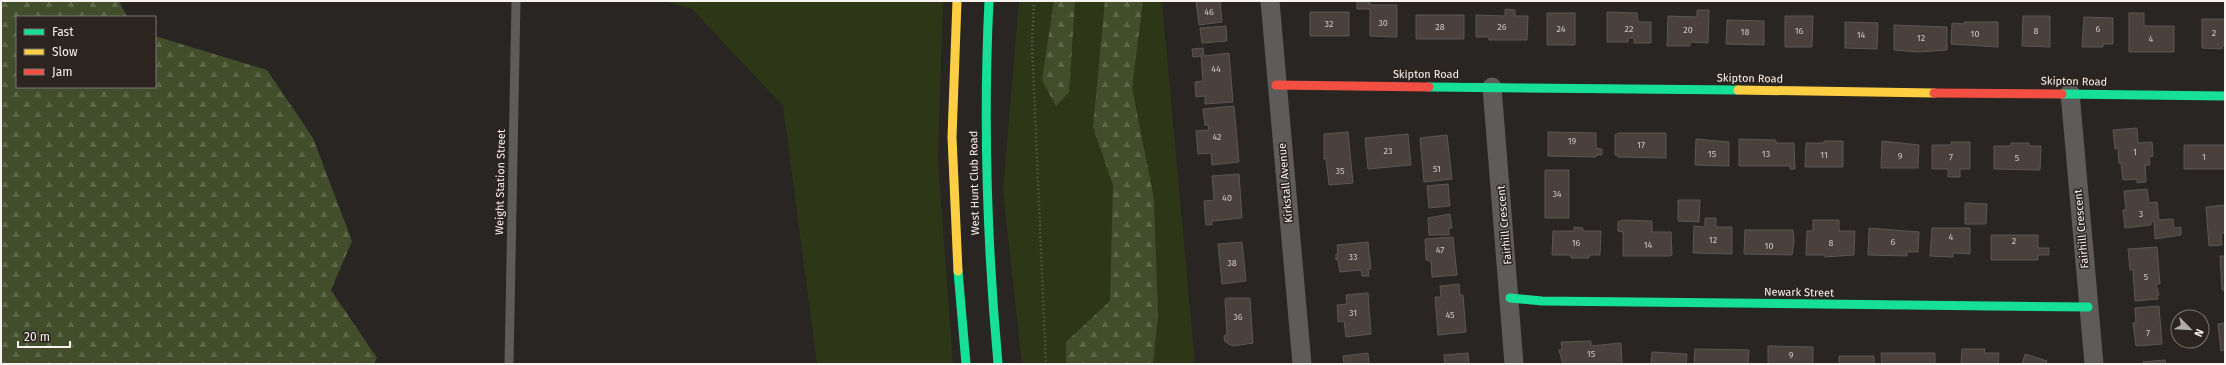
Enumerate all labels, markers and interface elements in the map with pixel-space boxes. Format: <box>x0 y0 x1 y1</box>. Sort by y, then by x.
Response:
house number: 46 <box>1204 7 1214 17</box>
legend <box>16 16 156 88</box>
house number: 30 <box>1378 18 1388 28</box>
house number: 32 <box>1325 19 1333 29</box>
house number: 28 <box>1435 22 1445 32</box>
house number: 26 <box>1497 22 1507 32</box>
house number: 24 <box>1556 24 1566 34</box>
house number: 22 <box>1625 24 1633 34</box>
house number: 6 <box>2096 24 2101 34</box>
text: Fast <box>52 25 74 39</box>
house number: 20 <box>1683 25 1693 35</box>
house number: 16 <box>1795 26 1804 36</box>
house number: 8 <box>2034 26 2039 36</box>
house number: 18 <box>1741 27 1749 37</box>
house number: 2 <box>2212 28 2216 38</box>
house number: 10 <box>1971 29 1979 39</box>
house number: 14 <box>1857 30 1866 40</box>
house number: 12 <box>1917 33 1925 43</box>
house number: 4 <box>2149 34 2154 44</box>
text: Slow <box>52 45 78 59</box>
house number: 44 <box>1211 64 1221 74</box>
text: Jam <box>52 65 72 79</box>
street label: Skipton Road <box>1393 68 1459 81</box>
street label: Skipton Road <box>1717 71 1783 86</box>
street label: Skipton Road <box>2041 74 2107 89</box>
street label: Weight Station Street <box>493 129 508 235</box>
street label: West Hunt Club Road <box>967 131 982 235</box>
house number: 42 <box>1212 132 1222 142</box>
house number: 19 <box>1568 136 1577 146</box>
house number: 17 <box>1637 140 1645 150</box>
street label: Kirkstall Avenue <box>1276 142 1295 223</box>
house number: 23 <box>1384 146 1392 156</box>
house number: 1 <box>2133 147 2137 157</box>
house number: 15 <box>1708 149 1717 159</box>
house number: 13 <box>1762 149 1770 159</box>
house number: 11 <box>1820 150 1828 160</box>
house number: 9 <box>1898 151 1903 161</box>
house number: 7 <box>1949 152 1953 162</box>
house number: 1 <box>2202 152 2206 162</box>
house number: 5 <box>2015 153 2020 163</box>
house number: 51 <box>1433 164 1441 174</box>
house number: 35 <box>1335 166 1345 176</box>
street label: Fairhill Crescent <box>1495 185 1514 265</box>
house number: 34 <box>1552 189 1562 199</box>
street label: Fairhill Crescent <box>2072 189 2091 269</box>
house number: 40 <box>1222 193 1232 203</box>
house number: 3 <box>2139 209 2143 219</box>
house number: 4 <box>1949 232 1954 242</box>
house number: 12 <box>1709 235 1717 245</box>
house number: 2 <box>2012 236 2016 246</box>
house number: 6 <box>1891 237 1896 247</box>
house number: 16 <box>1572 238 1581 248</box>
house number: 8 <box>1829 238 1834 248</box>
house number: 14 <box>1644 240 1653 250</box>
house number: 10 <box>1765 241 1773 251</box>
house number: 47 <box>1436 245 1444 255</box>
house number: 33 <box>1349 252 1357 262</box>
house number: 38 <box>1227 258 1237 268</box>
house number: 5 <box>2144 272 2149 282</box>
street label: Newark Street <box>1764 285 1834 300</box>
house number: 31 <box>1349 308 1357 318</box>
north arrow <box>2170 309 2210 349</box>
house number: 45 <box>1445 310 1455 320</box>
house number: 36 <box>1233 312 1243 322</box>
scale bar <box>18 323 70 349</box>
text: N <box>2191 327 2206 339</box>
house number: 7 <box>2146 328 2150 338</box>
text: 20 m <box>24 330 50 344</box>
house number: 15 <box>1587 349 1596 359</box>
house number: 9 <box>1789 350 1794 360</box>

